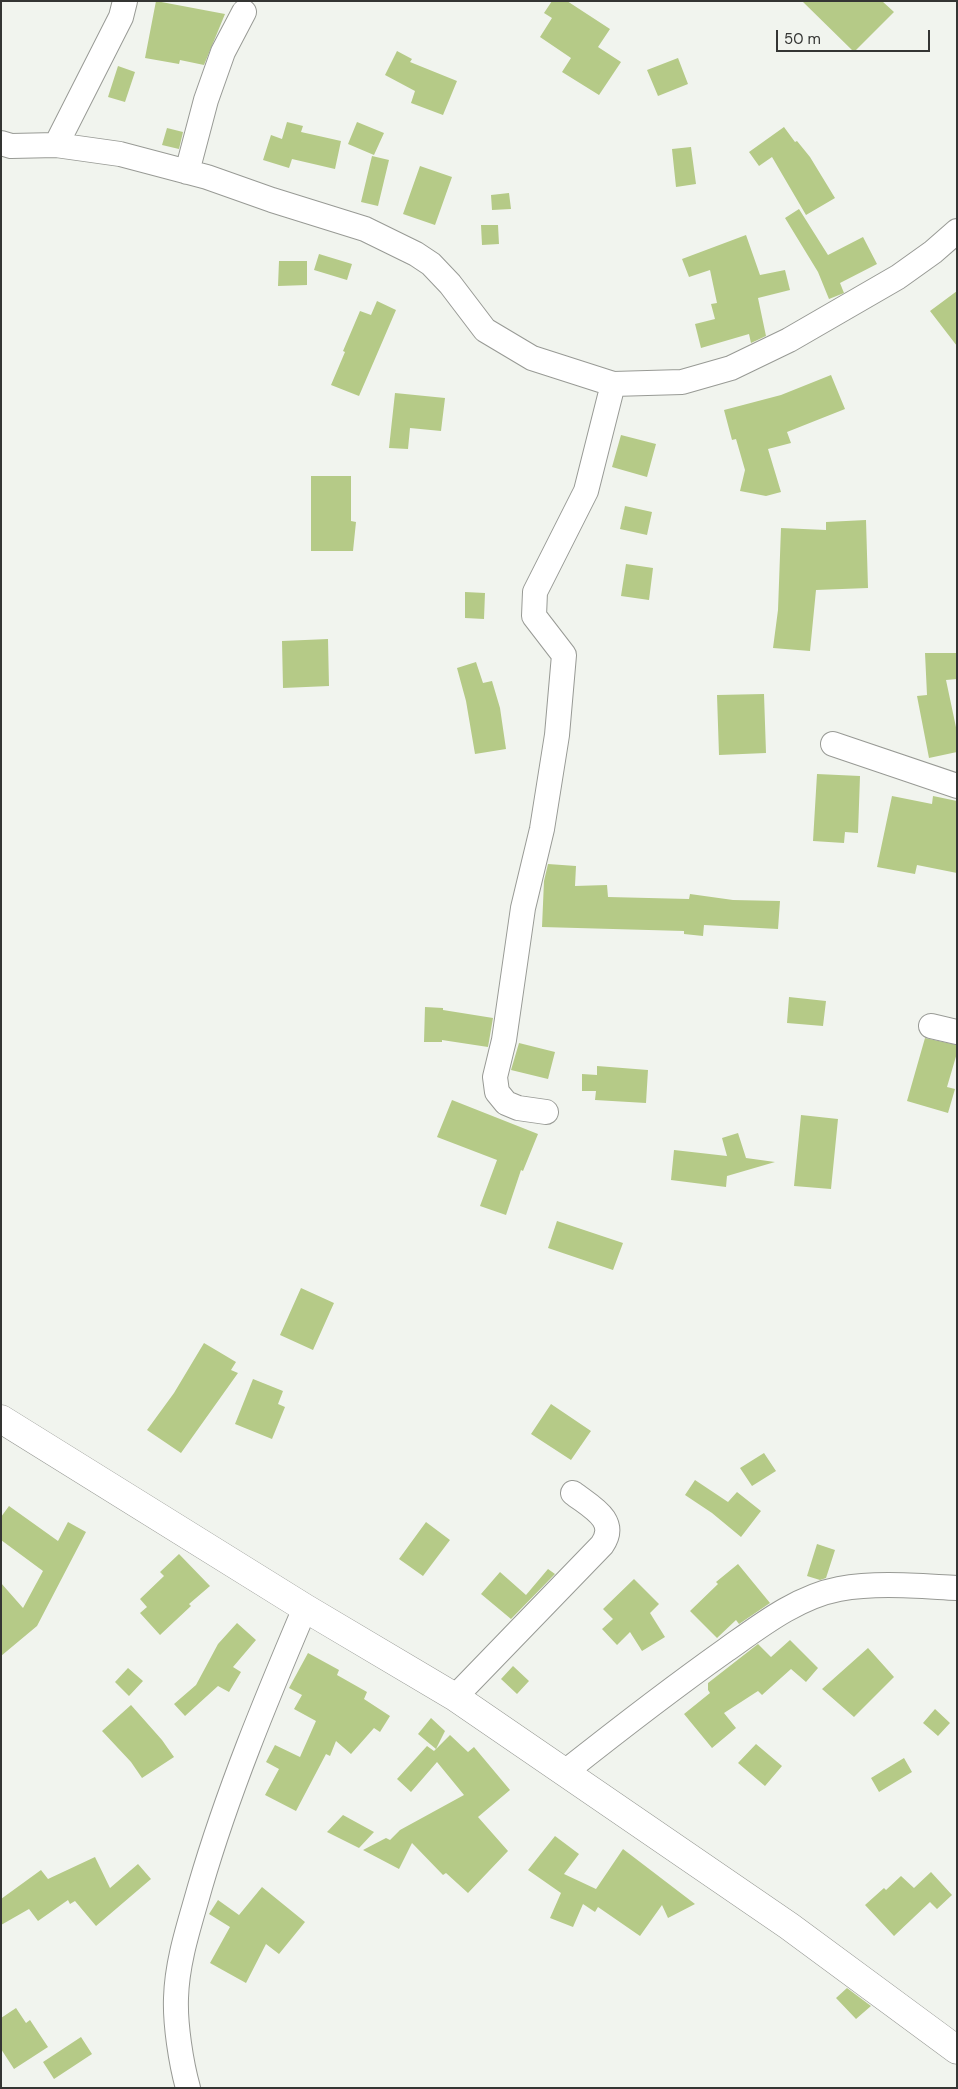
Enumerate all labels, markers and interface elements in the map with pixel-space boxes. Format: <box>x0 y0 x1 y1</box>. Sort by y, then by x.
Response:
scale bar <box>778 20 932 52</box>
text: 50 m <box>784 29 821 49</box>

